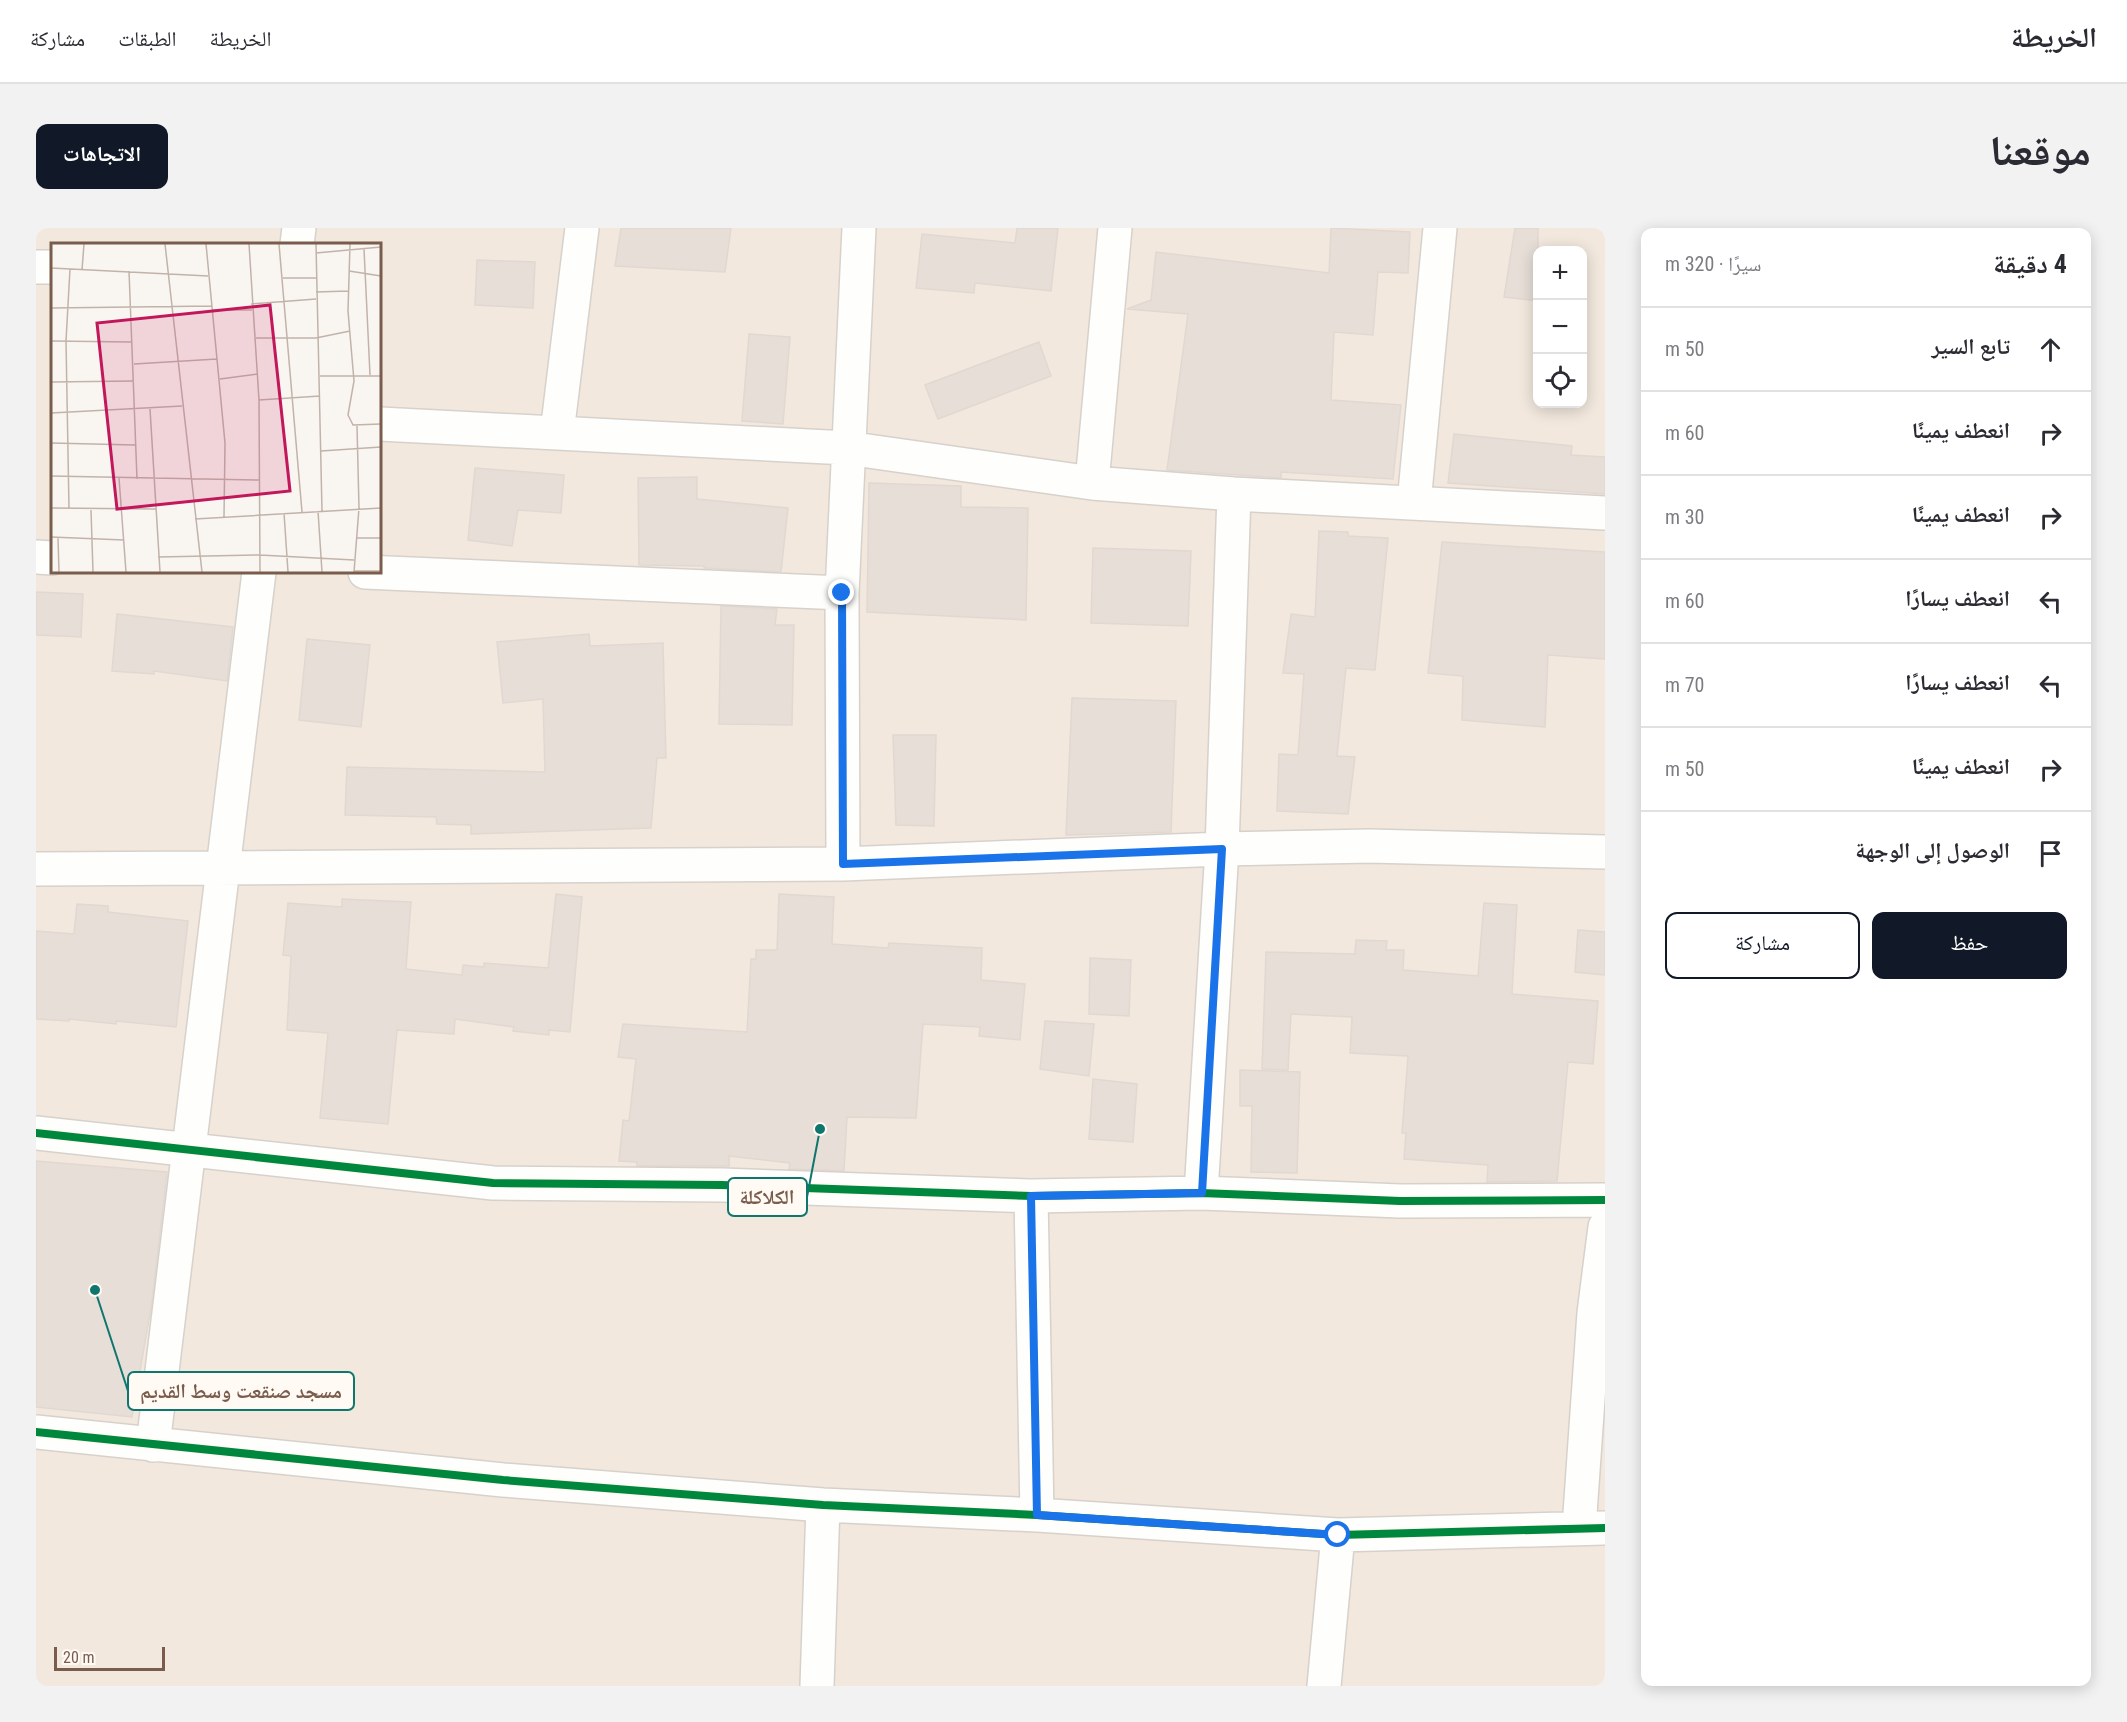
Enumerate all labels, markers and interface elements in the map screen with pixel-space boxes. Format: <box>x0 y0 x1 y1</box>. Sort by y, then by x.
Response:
text: الخريطة <box>2011 21 2097 54</box>
text: مشاركة <box>30 27 85 51</box>
text: الطبقات <box>118 27 177 51</box>
text: الخريطة <box>210 27 271 51</box>
button: الاتجاهات <box>36 124 168 189</box>
text: موقعنا <box>1990 126 2091 175</box>
inset map <box>51 243 381 573</box>
map controls <box>1533 246 1587 408</box>
button: + <box>1533 246 1587 300</box>
text: 4 دقيقة <box>1993 249 2067 279</box>
text: سيرًا · 320 m <box>1665 252 1762 276</box>
button: − <box>1533 300 1587 354</box>
icon: ahead <box>2034 333 2067 366</box>
text: تابع السير <box>1932 334 2010 359</box>
text: 50 m <box>1665 337 1704 361</box>
button: locate <box>1533 354 1587 408</box>
icon: right <box>2034 417 2067 450</box>
text: انعطف يمينًا <box>1912 418 2010 443</box>
text: 60 m <box>1665 421 1704 445</box>
icon: right <box>2034 501 2067 534</box>
text: انعطف يمينًا <box>1912 502 2010 527</box>
text: 30 m <box>1665 505 1704 529</box>
route end <box>828 579 854 605</box>
icon: left <box>2034 585 2067 618</box>
text: انعطف يسارًا <box>1905 586 2010 611</box>
text: 60 m <box>1665 589 1704 613</box>
icon: left <box>2034 669 2067 702</box>
text: انعطف يسارًا <box>1905 670 2010 695</box>
text: 70 m <box>1665 673 1704 697</box>
icon: right <box>2034 753 2067 786</box>
text: انعطف يمينًا <box>1912 754 2010 779</box>
text: 50 m <box>1665 757 1704 781</box>
icon: arrive <box>2034 837 2067 870</box>
text: الوصول إلى الوجهة <box>1855 838 2010 863</box>
button: مشاركة <box>1665 912 1860 979</box>
button: حفظ <box>1872 912 2067 979</box>
callout: الكلاكلة <box>728 1178 807 1216</box>
text: الكلاكلة <box>739 1185 795 1209</box>
callout: مسجد صنقعت وسط القديم <box>128 1372 354 1410</box>
text: مسجد صنقعت وسط القديم <box>140 1379 342 1405</box>
route start <box>1324 1521 1350 1547</box>
scale bar <box>54 1644 165 1672</box>
text: 20 m <box>63 1648 95 1667</box>

